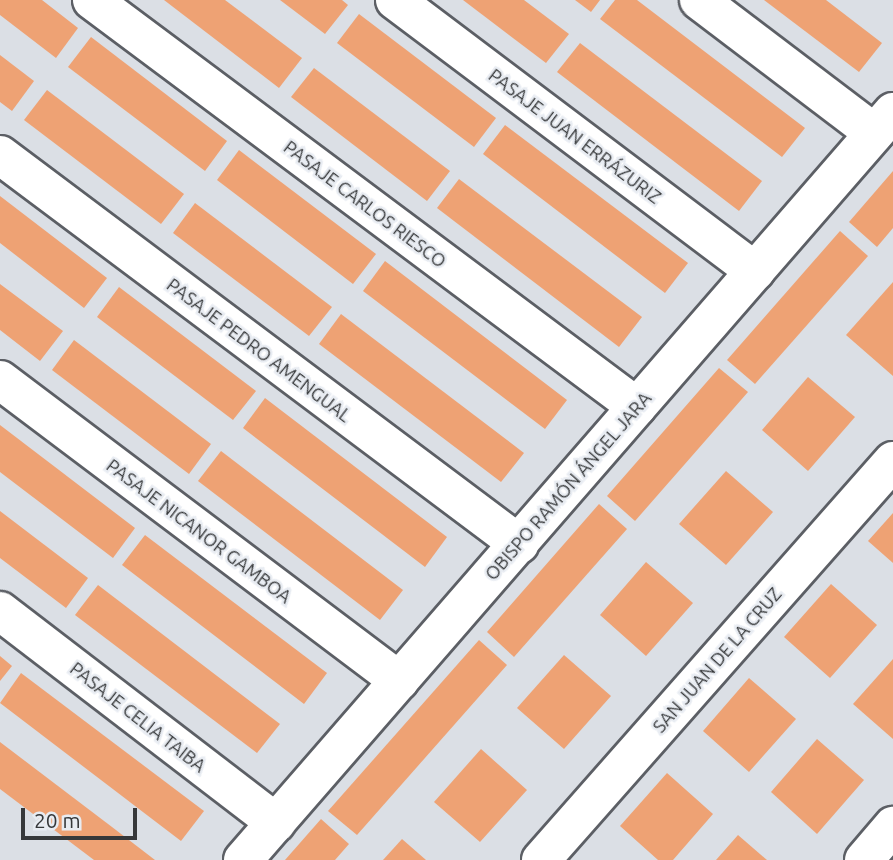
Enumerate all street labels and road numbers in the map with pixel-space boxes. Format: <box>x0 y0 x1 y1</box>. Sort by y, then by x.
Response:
street label: PASAJE JUAN ERRÁZURIZ <box>485 64 665 208</box>
street label: PASAJE CARLOS RIESCO <box>280 136 450 272</box>
street label: PASAJE PEDRO AMENGUAL <box>163 274 355 426</box>
street label: OBISPO RAMÓN ÁNGEL JARA <box>480 388 656 584</box>
street label: PASAJE NICANOR GAMBOA <box>102 454 296 608</box>
street label: SAN JUAN DE LA CRUZ <box>648 583 786 737</box>
street label: PASAJE CELIA TAIBA <box>66 657 210 777</box>

